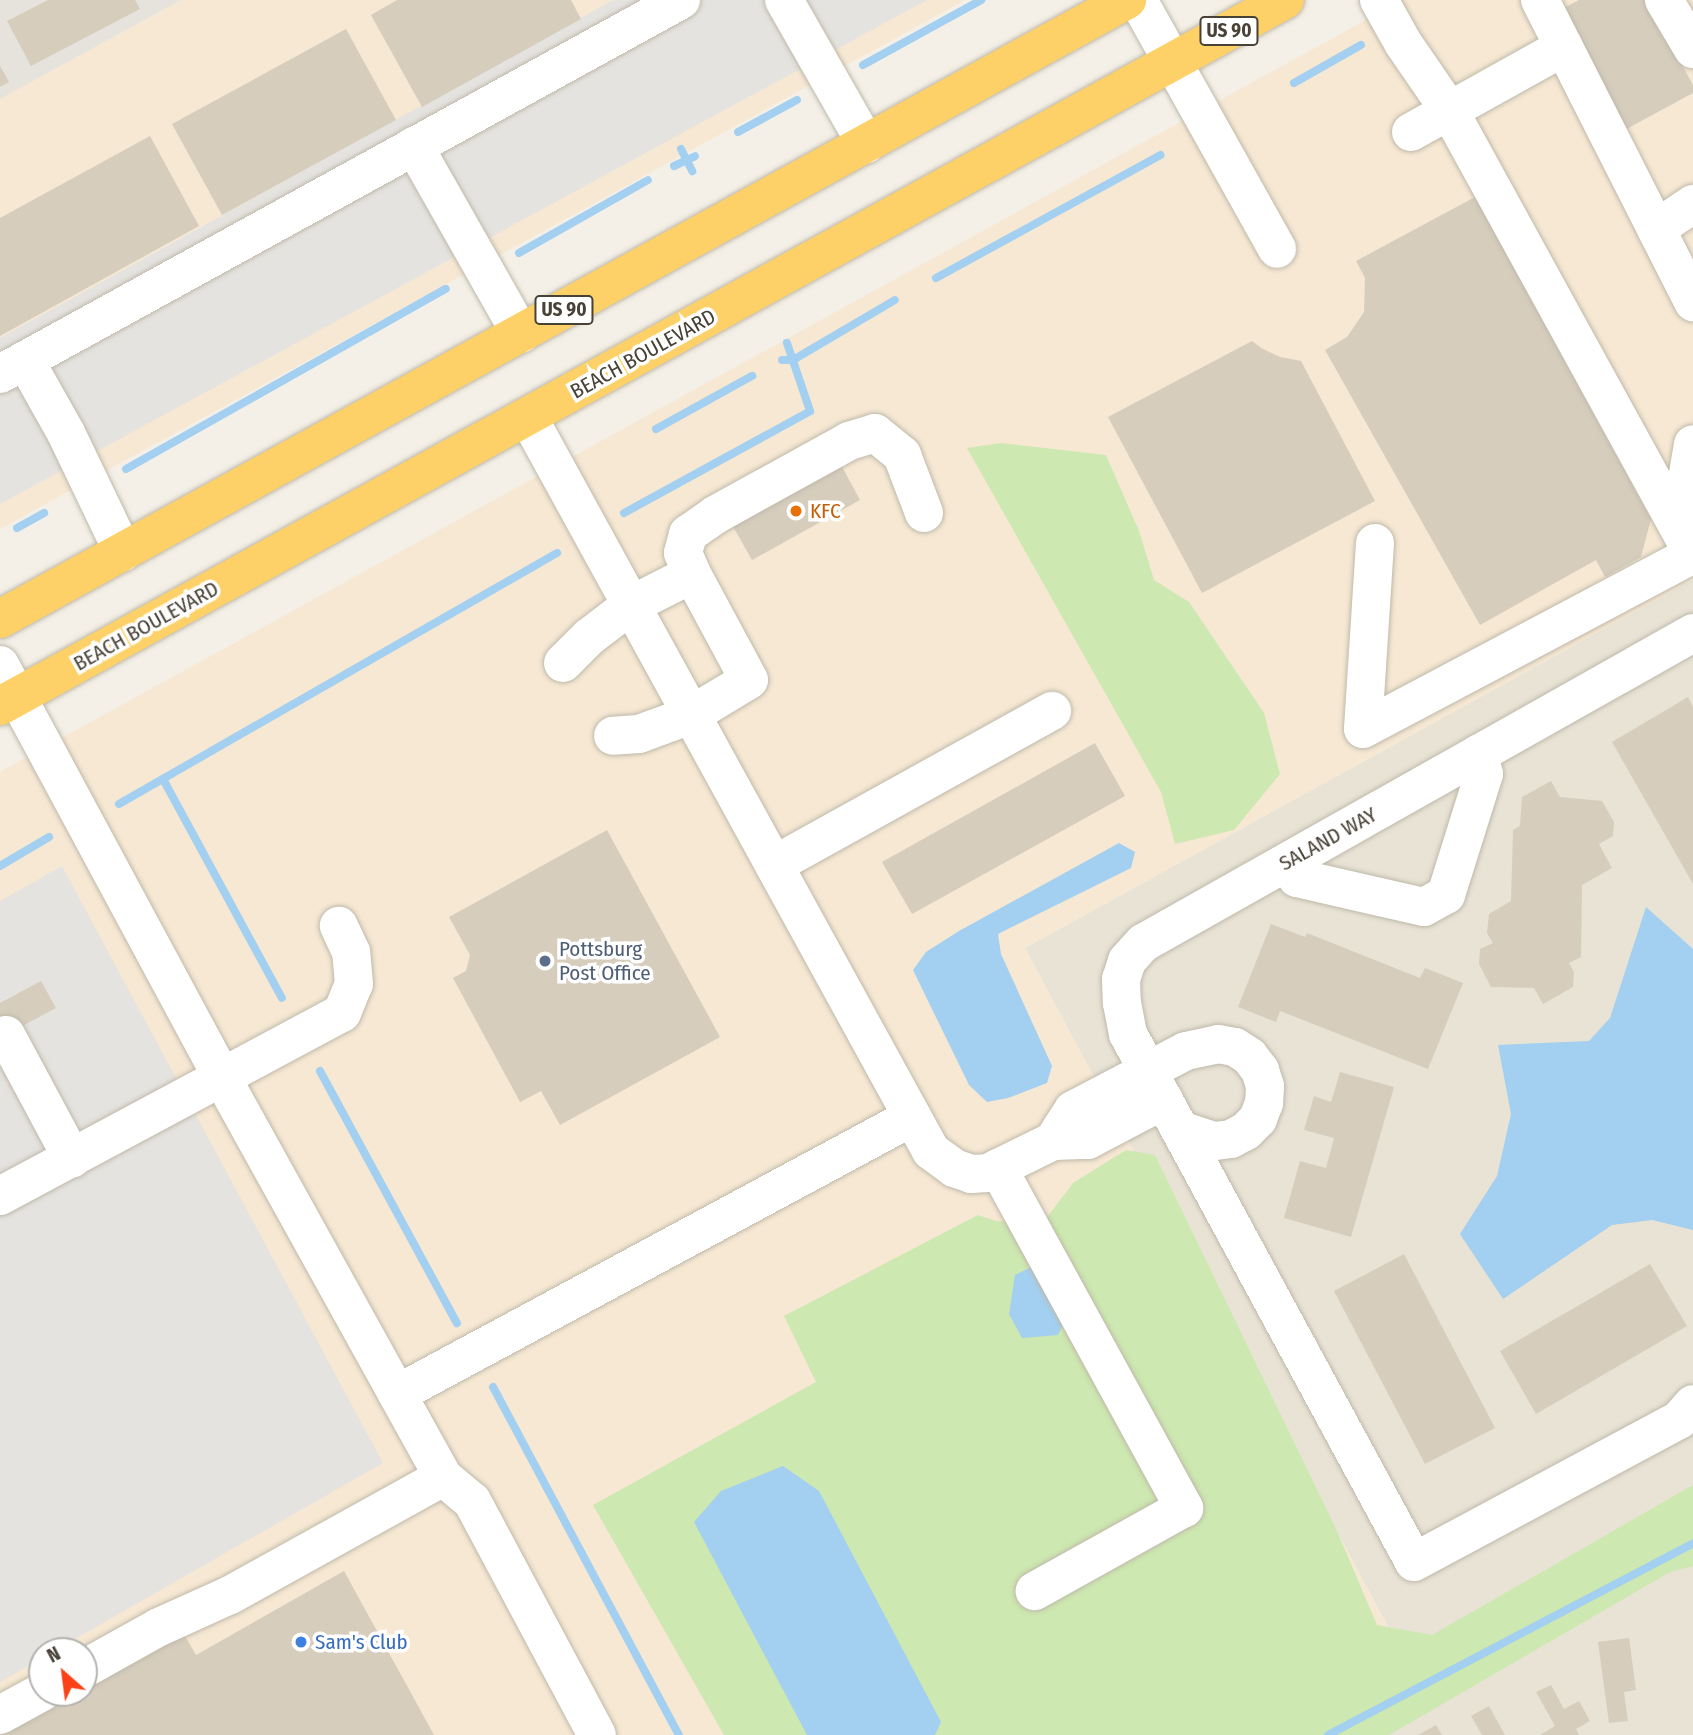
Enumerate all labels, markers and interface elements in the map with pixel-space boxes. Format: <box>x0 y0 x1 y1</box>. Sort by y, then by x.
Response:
road number: US 90 <box>1199 16 1259 46</box>
road number: US 90 <box>534 294 594 326</box>
street label: BEACH BOULEVARD <box>566 304 720 404</box>
place label: KFC <box>810 498 841 524</box>
marker: KFC <box>788 503 804 519</box>
street label: BEACH BOULEVARD <box>69 576 223 676</box>
street label: SALAND WAY <box>1275 802 1381 876</box>
place label: Pottsburg Post Office <box>559 936 651 986</box>
marker: Pottsburg Post Office <box>537 953 553 969</box>
place label: Sam's Club <box>315 1629 408 1655</box>
marker: Sam's Club <box>293 1634 309 1650</box>
north arrow <box>28 1637 98 1707</box>
text: N <box>43 1642 64 1668</box>

